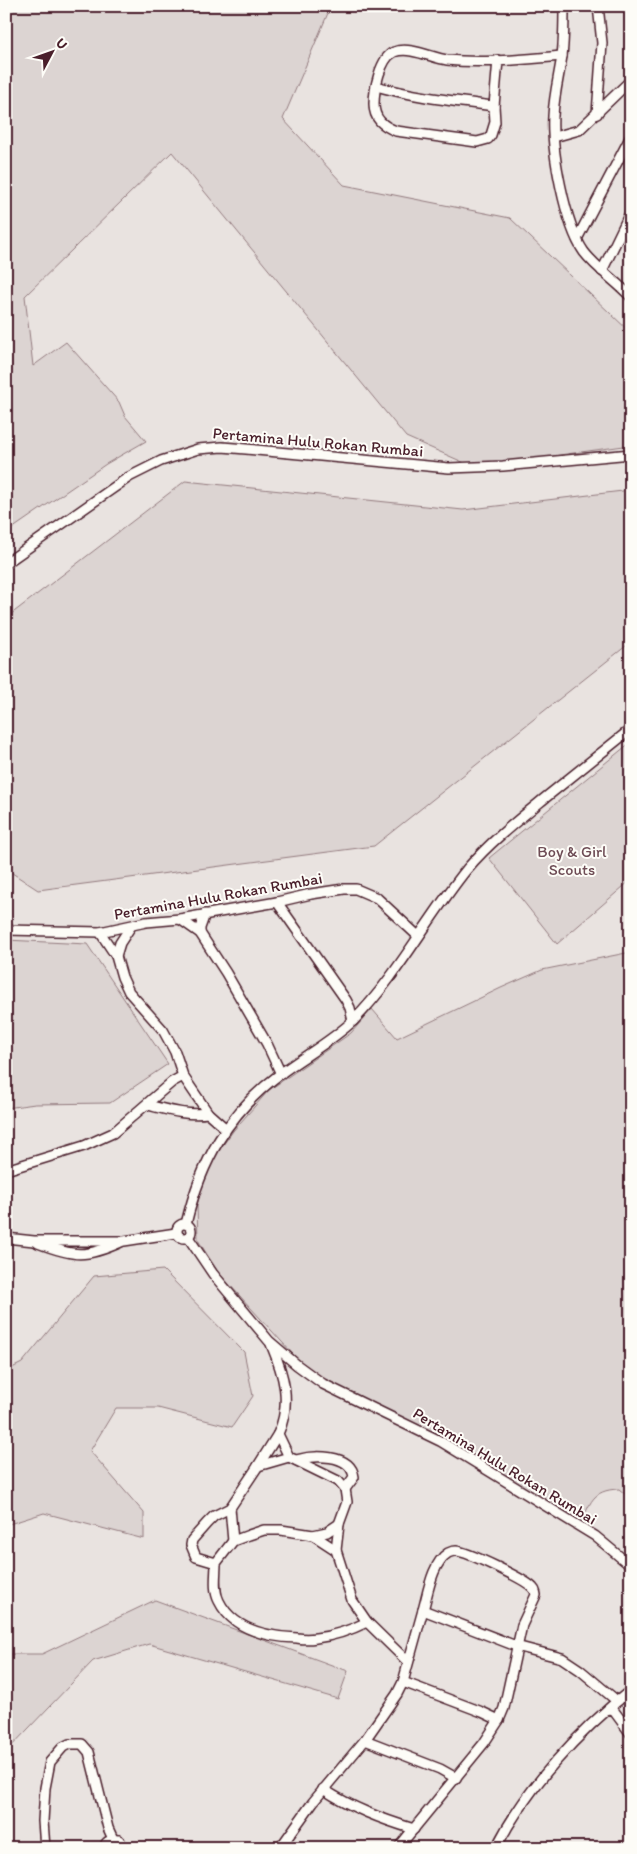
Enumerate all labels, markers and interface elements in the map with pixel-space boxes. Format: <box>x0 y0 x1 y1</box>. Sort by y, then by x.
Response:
north arrow <box>28 28 78 78</box>
text: U <box>52 35 71 53</box>
street label: Pertamina Hulu Rokan Rumbai <box>212 423 424 461</box>
park label: Boy & Girl Scouts <box>537 842 607 879</box>
street label: Pertamina Hulu Rokan Rumbai <box>112 868 324 924</box>
street label: Pertamina Hulu Rokan Rumbai <box>410 1403 600 1529</box>

